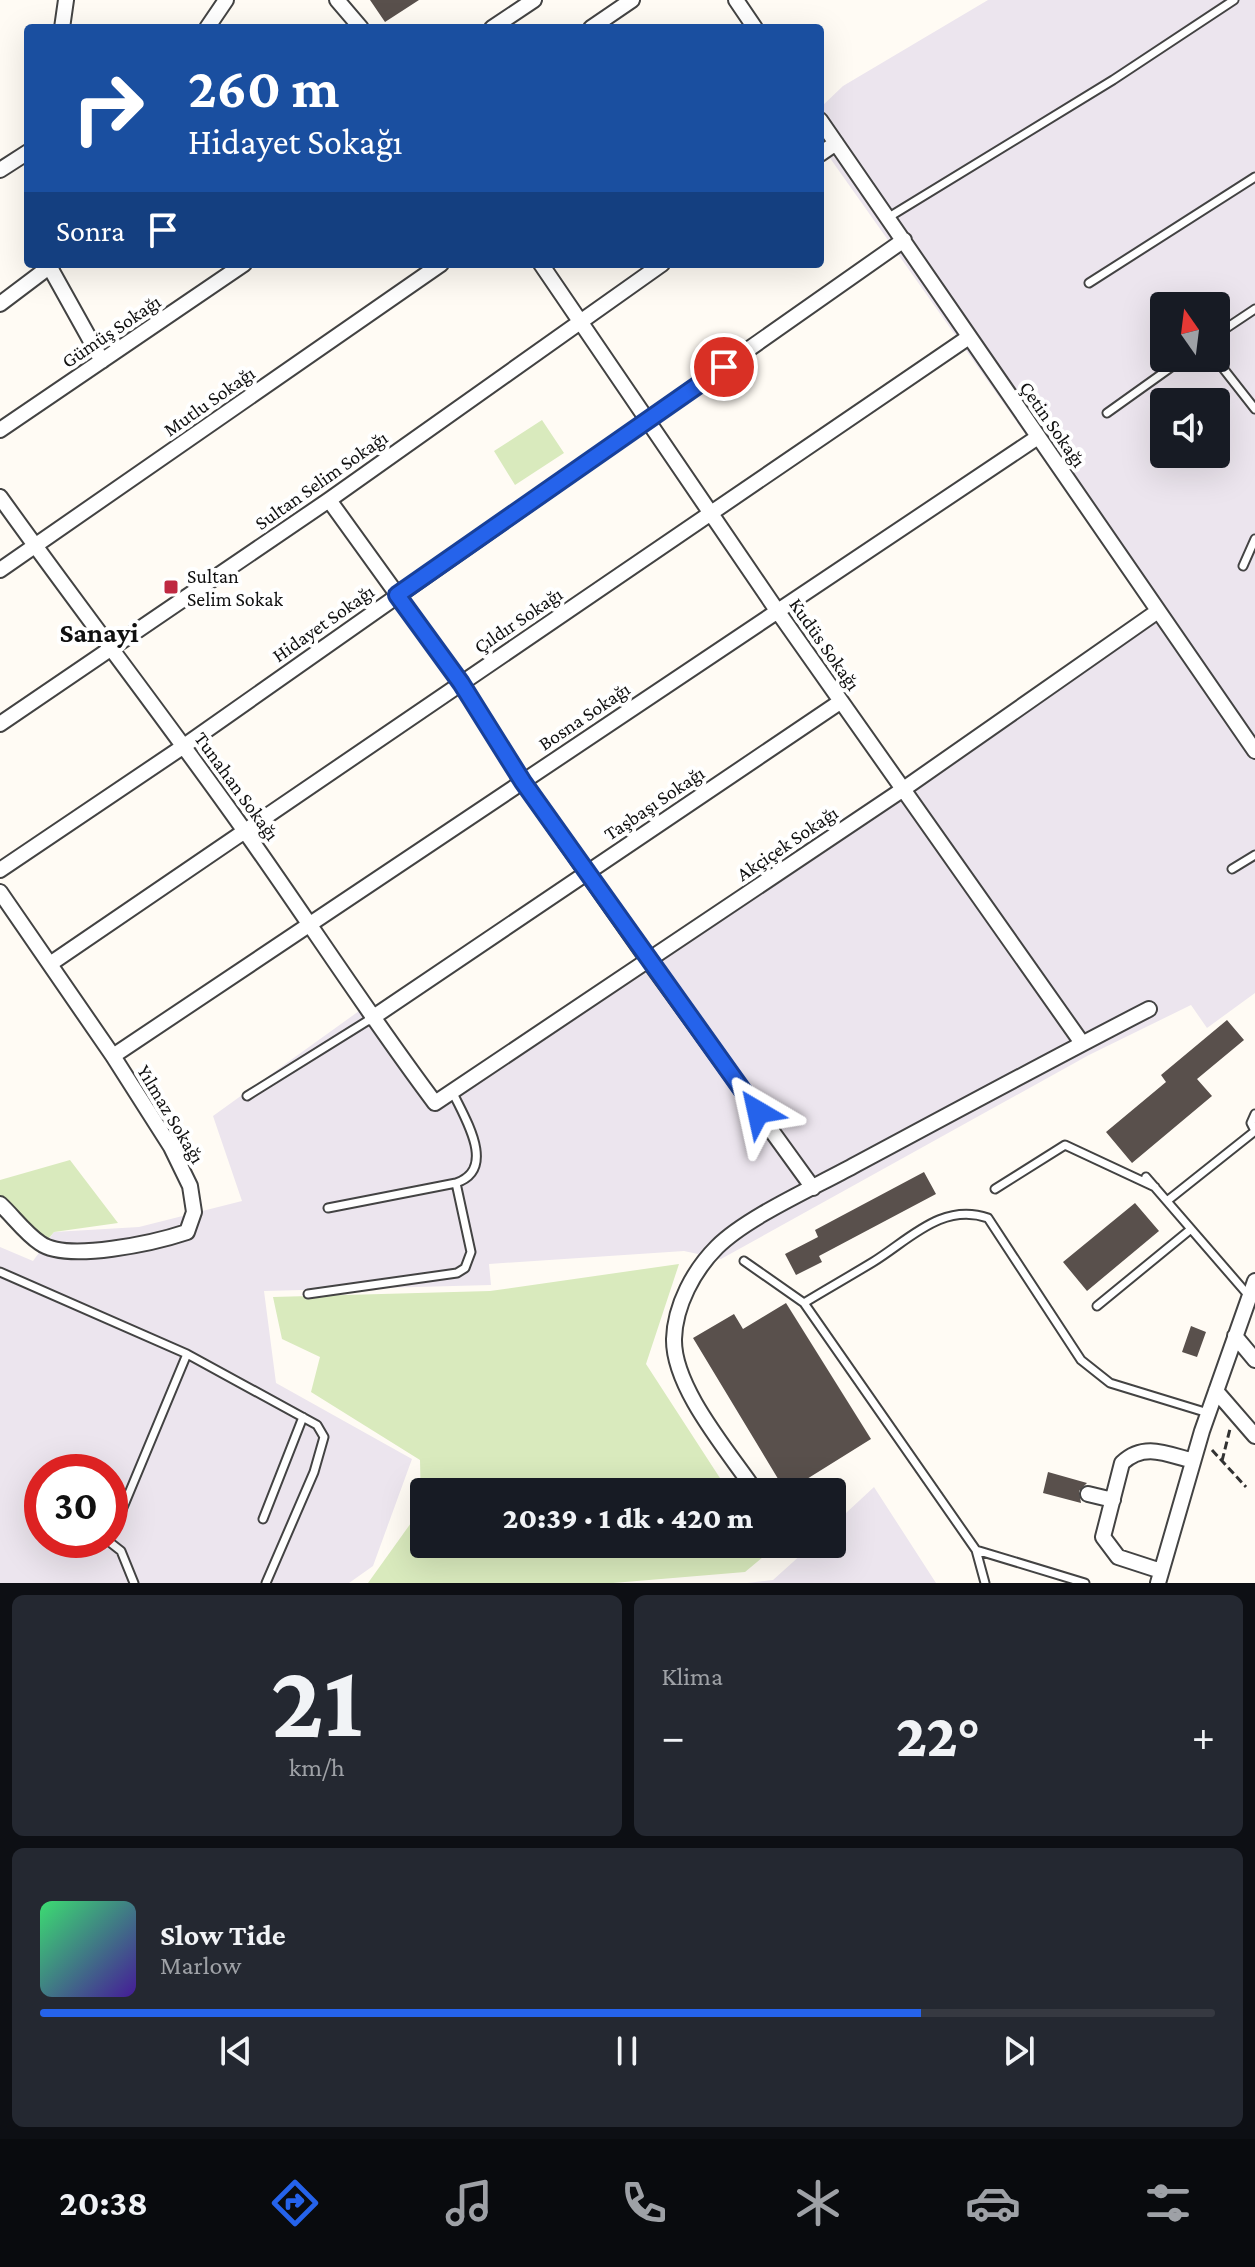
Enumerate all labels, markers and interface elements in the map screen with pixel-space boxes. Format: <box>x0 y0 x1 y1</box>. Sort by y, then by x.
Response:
icon: right <box>56 56 160 160</box>
text: 260 m <box>188 57 339 119</box>
text: Hidayet Sokağı <box>188 122 402 162</box>
icon: arrive <box>141 208 185 252</box>
text: Sonra <box>56 214 125 247</box>
street label: Gümüş Sokağı <box>57 290 165 373</box>
north arrow <box>1150 292 1230 372</box>
map controls <box>1150 292 1230 468</box>
pin <box>690 333 758 401</box>
icon: arrive <box>702 345 746 389</box>
street label: Mutlu Sokağı <box>159 361 259 441</box>
street label: Çetin Sokağı <box>1015 377 1091 472</box>
button: sound <box>1150 388 1230 468</box>
street label: Sultan Selim Sokağı <box>250 426 392 535</box>
place label: Sultan Selim Sokak <box>187 565 283 610</box>
marker: Sultan Selim Sokak <box>162 578 180 596</box>
street label: Hidayet Sokağı <box>268 580 379 667</box>
street label: Çıldır Sokağı <box>470 582 567 658</box>
street label: Kudüs Sokağı <box>784 594 865 695</box>
district label: Sanayi <box>59 617 139 648</box>
street label: Bosna Sokağı <box>534 677 634 755</box>
street label: Tunahan Sokağı <box>189 727 284 845</box>
street label: Taşbaşı Sokağı <box>600 761 709 846</box>
street label: Akçiçek Sokağı <box>732 801 842 886</box>
street label: Yılmaz Sokağı <box>132 1061 209 1168</box>
position arrow <box>716 1070 800 1154</box>
speed limit sign: 30 <box>24 1454 128 1558</box>
text: 20:39 · 1 dk · 420 m <box>503 1501 753 1534</box>
text: 21 <box>271 1643 363 1758</box>
text: Klima <box>662 1662 723 1691</box>
text: 22° <box>896 1702 981 1769</box>
text: − <box>662 1712 685 1760</box>
text: + <box>1192 1712 1215 1760</box>
text: km/h <box>289 1753 345 1782</box>
text: Slow Tide <box>160 1918 286 1951</box>
text: Marlow <box>160 1951 241 1980</box>
icon: previous <box>214 2029 258 2073</box>
icon: pause <box>605 2029 649 2073</box>
icon: next <box>997 2029 1041 2073</box>
icon: directions <box>267 2175 323 2231</box>
icon: music <box>441 2175 497 2231</box>
icon: phone <box>616 2175 672 2231</box>
icon: climate <box>790 2175 846 2231</box>
icon: car <box>965 2175 1021 2231</box>
icon: filters <box>1140 2175 1196 2231</box>
text: 20:38 <box>59 2183 148 2223</box>

